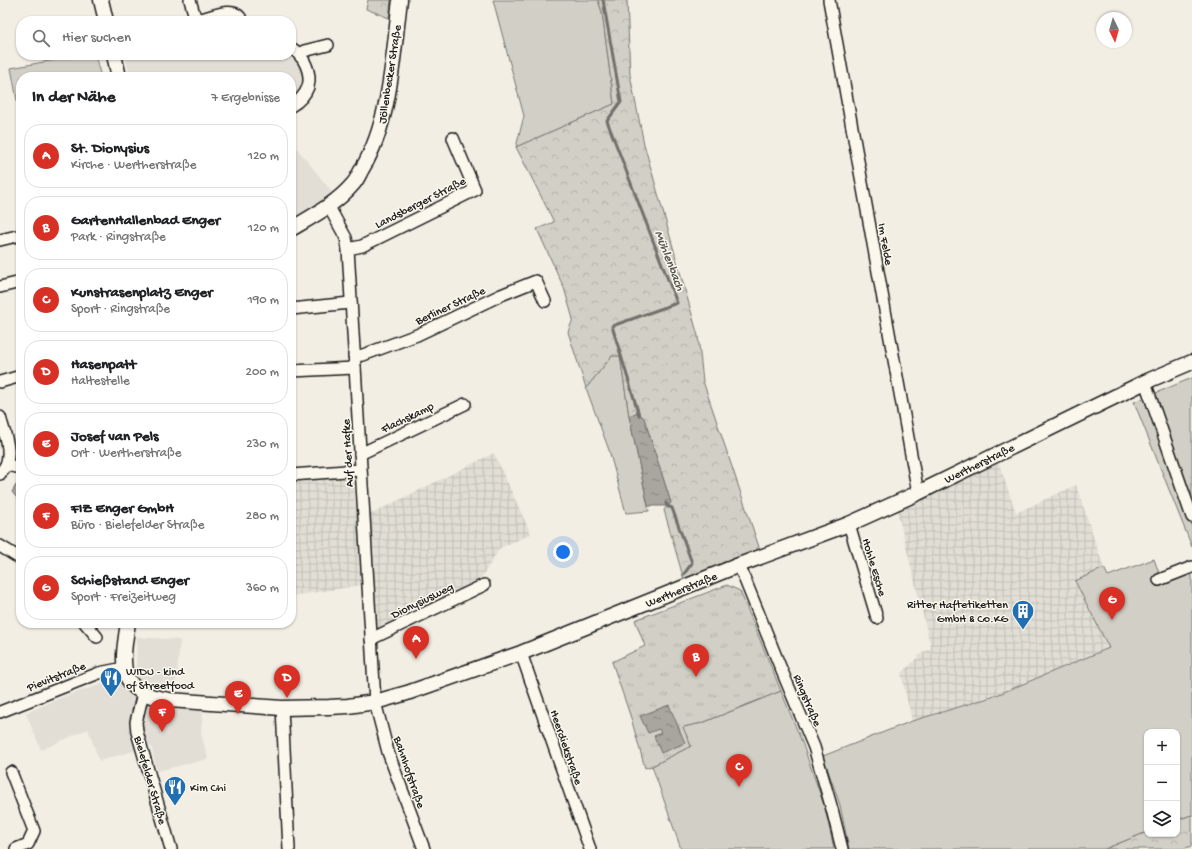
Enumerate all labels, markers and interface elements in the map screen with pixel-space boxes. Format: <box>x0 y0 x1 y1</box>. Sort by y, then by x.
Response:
north arrow <box>1096 12 1132 48</box>
search box <box>16 16 296 60</box>
street label: Jöllenbecker Straße <box>376 23 406 125</box>
icon: search <box>30 27 52 49</box>
text: Hier suchen <box>62 29 131 47</box>
text: In der Nähe <box>32 88 115 108</box>
text: 7 Ergebnisse <box>211 91 280 106</box>
text: St. Dionysius <box>71 140 149 158</box>
text: A <box>42 149 50 164</box>
text: 120 m <box>248 149 279 164</box>
text: Kirche · Wertherstraße <box>71 158 196 173</box>
street label: Landsberger Straße <box>373 174 469 233</box>
text: GartenHallenbad Enger <box>71 212 220 230</box>
text: B <box>43 221 49 236</box>
text: 120 m <box>248 221 279 236</box>
street label: Im Felde <box>873 222 895 267</box>
water label: Mühlenbach <box>650 229 687 294</box>
text: Park · Ringstraße <box>71 230 166 245</box>
text: Kunstrasenplatz Enger <box>71 284 212 302</box>
street label: Berliner Straße <box>413 284 489 330</box>
text: C <box>42 293 50 308</box>
text: 190 m <box>248 293 279 308</box>
text: Sport · Ringstraße <box>71 302 170 317</box>
text: Hasenpatt <box>71 356 136 374</box>
text: D <box>42 365 50 380</box>
text: 200 m <box>246 365 279 380</box>
text: Haltestelle <box>71 374 130 389</box>
street label: Flachskamp <box>378 400 437 438</box>
street label: Auf der Hafke <box>340 418 358 487</box>
text: Josef van Pels <box>71 428 159 446</box>
text: E <box>42 437 50 452</box>
text: 230 m <box>246 437 279 452</box>
street label: Wertherstraße <box>943 441 1018 488</box>
text: Ort · Wertherstraße <box>71 446 181 461</box>
text: FIZ Enger GmbH <box>71 500 174 518</box>
text: F <box>43 509 49 524</box>
text: 280 m <box>246 509 279 524</box>
text: Büro · Bielefelder Straße <box>71 518 204 533</box>
street label: Hohle Esche <box>858 537 889 599</box>
your location <box>553 542 573 562</box>
street label: Wertherstraße <box>644 570 720 612</box>
text: Schießstand Enger <box>71 572 189 590</box>
text: G <box>42 581 50 596</box>
text: 360 m <box>246 581 279 596</box>
street label: Dionysiusweg <box>389 581 456 623</box>
pin: G <box>1099 587 1125 620</box>
text: Sport · Freizeitweg <box>71 590 176 605</box>
building icon: Ritter Haftetiketten GmbH & Co.KG <box>1010 598 1036 631</box>
place label: Ritter Haftetiketten GmbH & Co.KG <box>907 599 1008 627</box>
pin: A <box>403 626 429 659</box>
pin: B <box>683 644 709 677</box>
street label: Pievitstraße <box>24 659 89 696</box>
restaurant icon: WIDU - kind of Streetfood <box>98 665 124 698</box>
pin: D <box>274 665 300 698</box>
place label: WIDU - kind of Streetfood <box>126 666 195 694</box>
street label: Ringstraße <box>789 673 824 730</box>
pin: E <box>225 681 251 714</box>
pin: F <box>149 699 175 732</box>
street label: Heerdiekstraße <box>546 708 585 788</box>
map controls <box>1144 729 1180 837</box>
button: + <box>1144 729 1180 765</box>
street label: Bielefelder Straße <box>129 734 169 827</box>
street label: Bahnhofstraße <box>389 734 427 811</box>
pin: C <box>726 754 752 787</box>
button: − <box>1144 765 1180 801</box>
restaurant icon: Kim Chi <box>162 774 188 807</box>
place label: Kim Chi <box>190 782 227 796</box>
button: layers <box>1144 801 1180 837</box>

